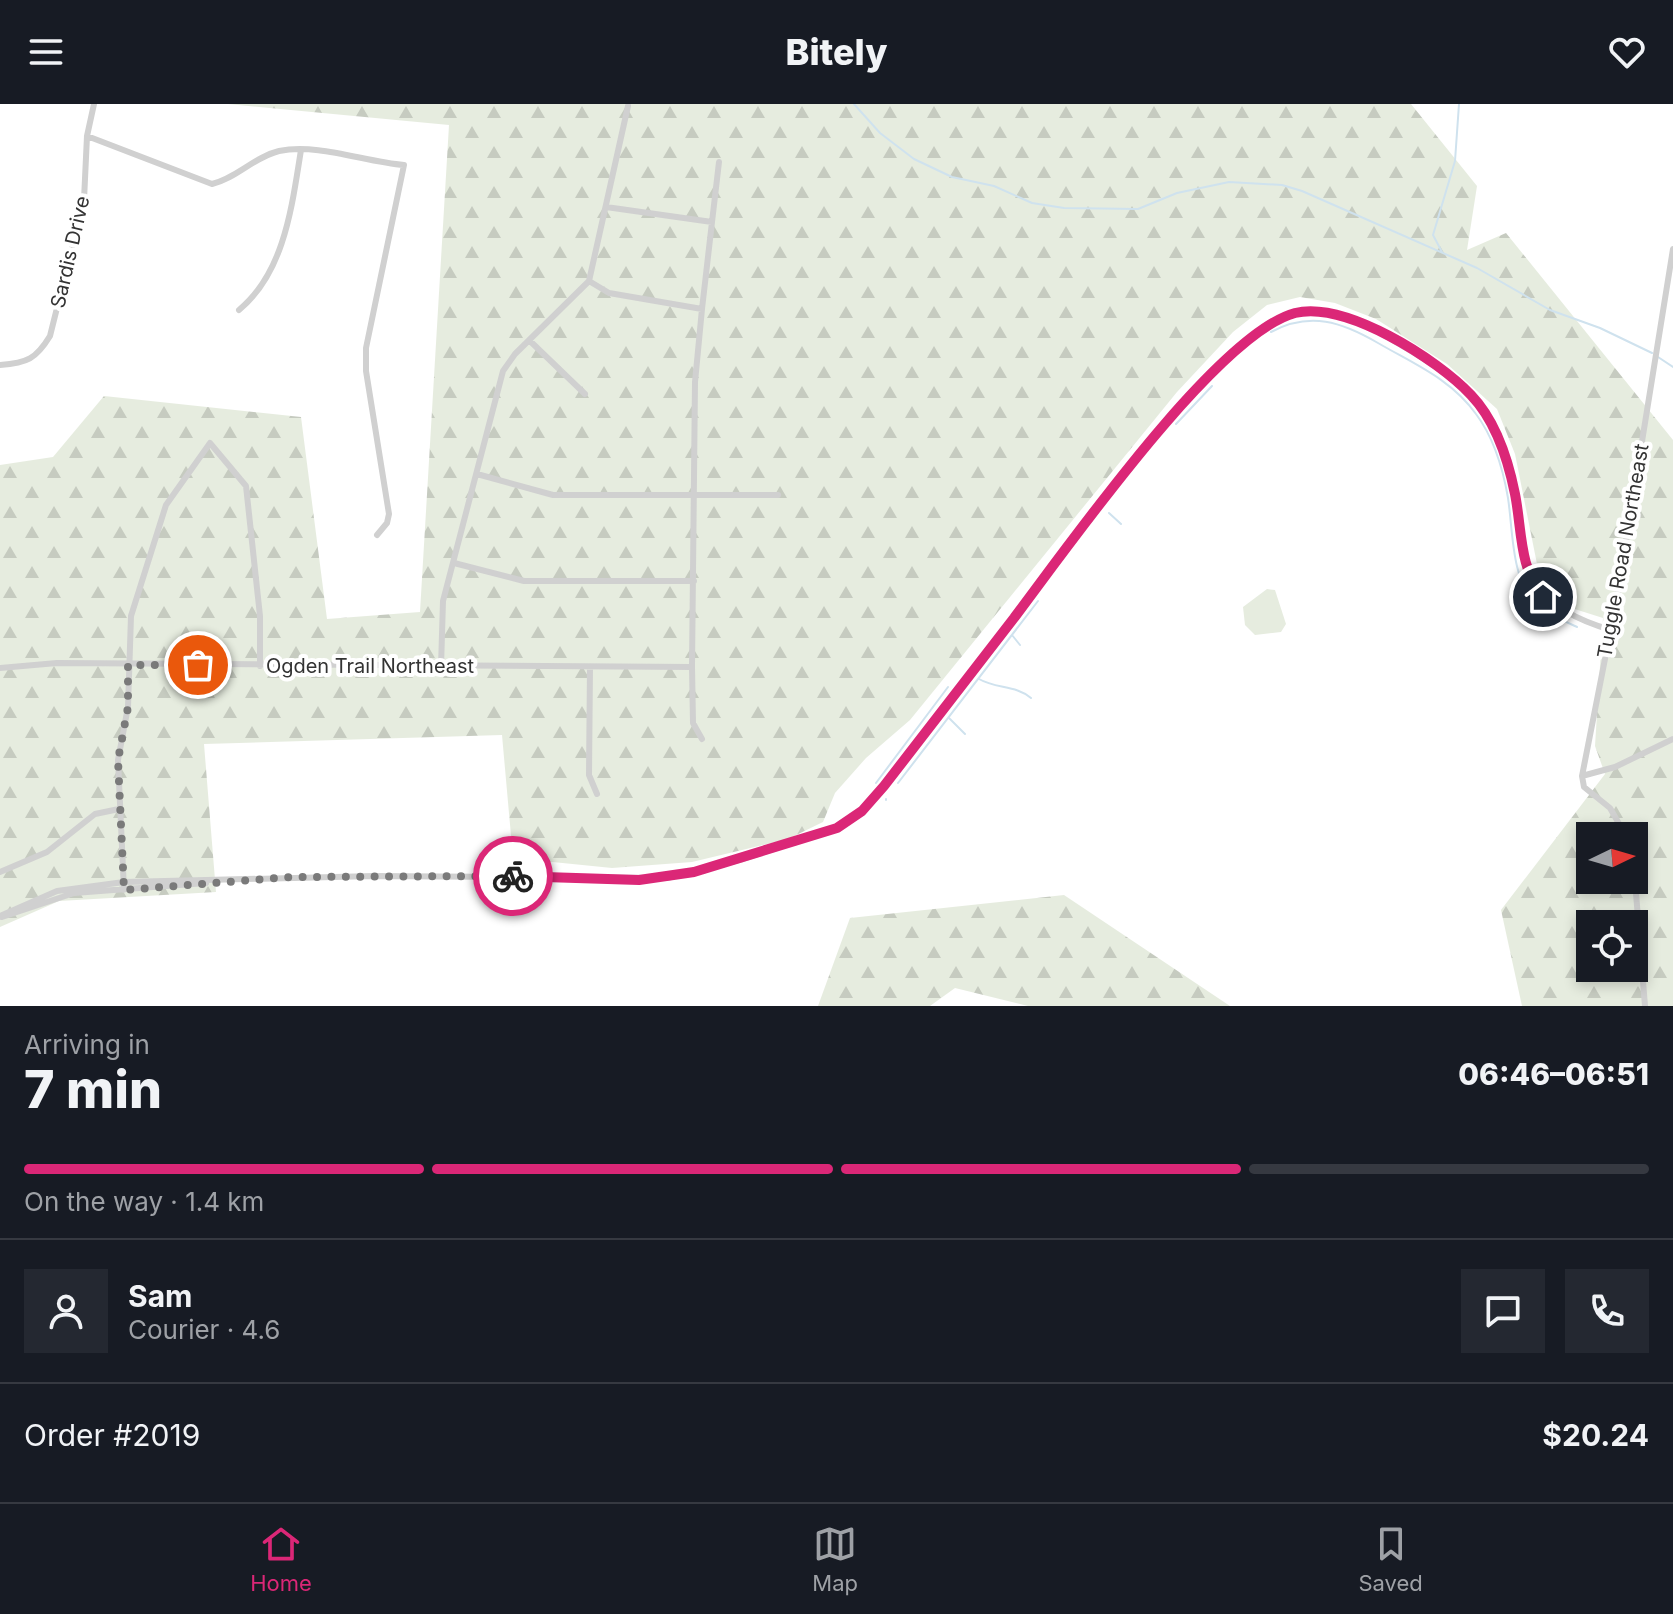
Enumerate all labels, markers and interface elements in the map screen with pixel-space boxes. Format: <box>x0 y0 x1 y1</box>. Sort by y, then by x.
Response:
icon: menu <box>24 30 68 74</box>
text: Bitely <box>785 30 888 74</box>
icon: heart <box>1605 30 1649 74</box>
street label: Sardis Drive <box>45 194 95 310</box>
street label: Tuggle Road Northeast <box>1592 441 1654 660</box>
pin <box>1509 563 1577 631</box>
icon: home <box>1521 575 1565 619</box>
pin <box>164 631 232 699</box>
icon: bag <box>176 643 220 687</box>
street label: Ogden Trail Northeast <box>266 654 475 678</box>
north arrow <box>1576 822 1648 894</box>
map controls <box>1576 822 1648 982</box>
courier <box>473 836 553 916</box>
icon: bike <box>491 854 535 898</box>
button: locate <box>1576 910 1648 982</box>
text: Arriving in <box>24 1029 150 1060</box>
text: 06:46–06:51 <box>1458 1056 1649 1092</box>
text: 7 min <box>24 1058 162 1121</box>
text: On the way · 1.4 km <box>24 1186 264 1217</box>
button: person <box>24 1269 108 1353</box>
button: chat <box>1461 1269 1545 1353</box>
button: phone <box>1565 1269 1649 1353</box>
text: Sam <box>128 1278 192 1314</box>
text: Courier · 4.6 <box>128 1314 280 1345</box>
text: Order #2019 <box>24 1417 200 1453</box>
text: $20.24 <box>1542 1417 1649 1453</box>
tab: Home <box>250 1522 312 1596</box>
tab: Map <box>812 1522 858 1596</box>
tab: Saved <box>1358 1522 1423 1596</box>

